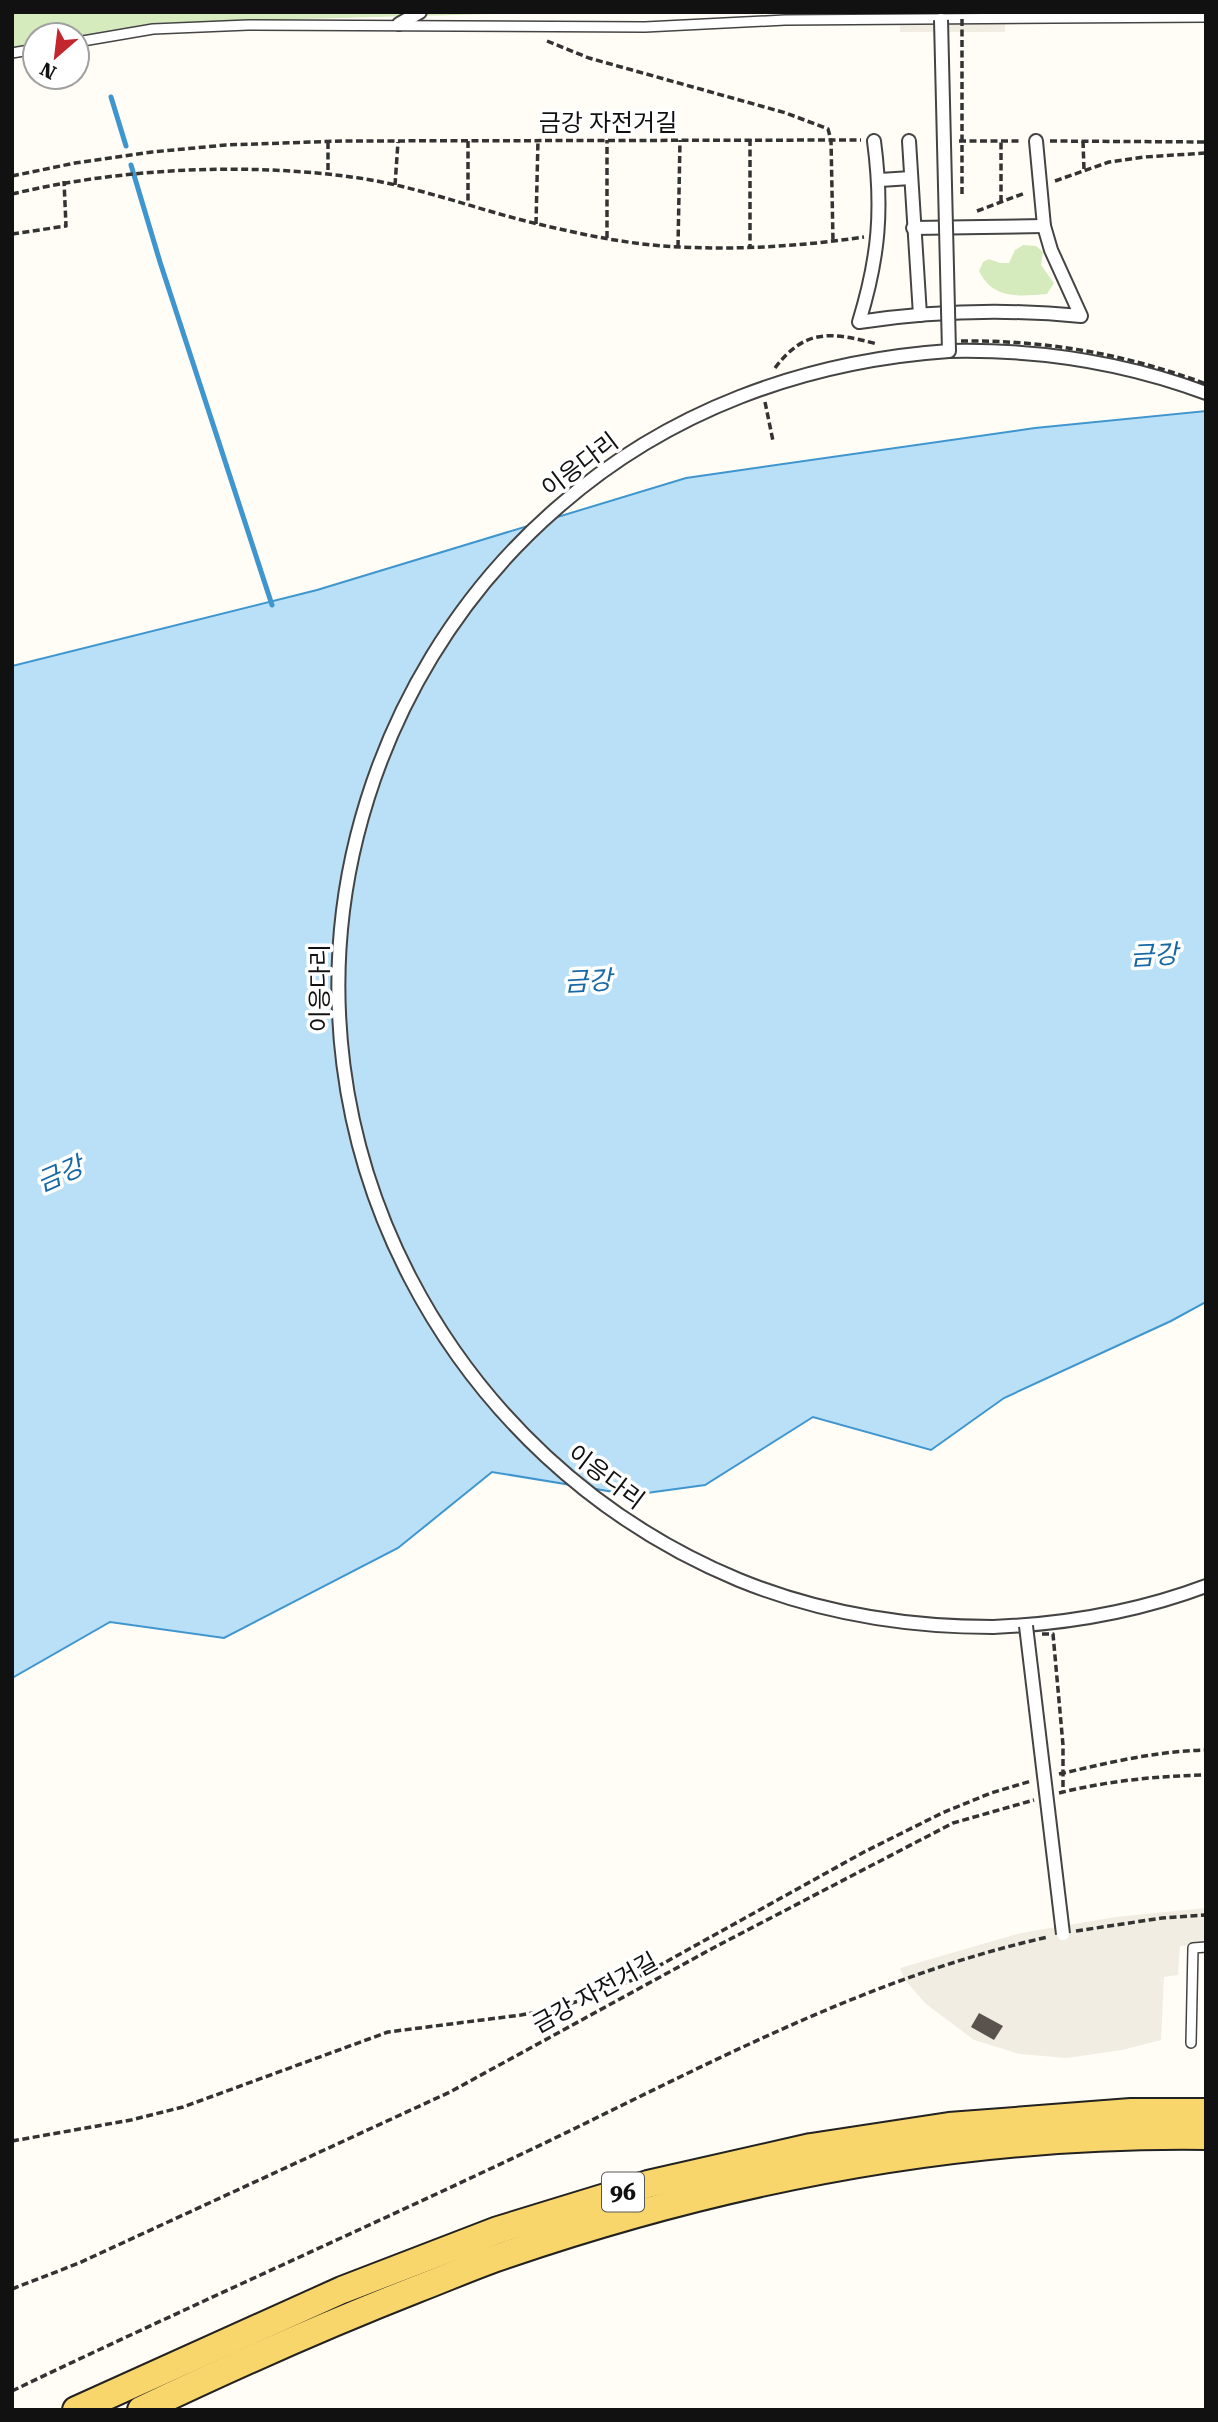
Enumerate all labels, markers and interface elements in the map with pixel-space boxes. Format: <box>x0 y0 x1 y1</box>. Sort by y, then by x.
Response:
north arrow <box>21 21 91 91</box>
text: N <box>36 57 60 84</box>
street label: 금강 자전거길 <box>539 109 677 137</box>
street label: 이응다리 <box>536 427 624 503</box>
water label: 금강 <box>1129 939 1182 971</box>
street label: 이응다리 <box>306 944 334 1032</box>
water label: 금강 <box>563 965 616 997</box>
water label: 금강 <box>32 1149 91 1197</box>
street label: 이응다리 <box>562 1439 650 1515</box>
street label: 금강 자전거길 <box>528 1947 662 2039</box>
road number: 96 <box>602 2172 644 2212</box>

